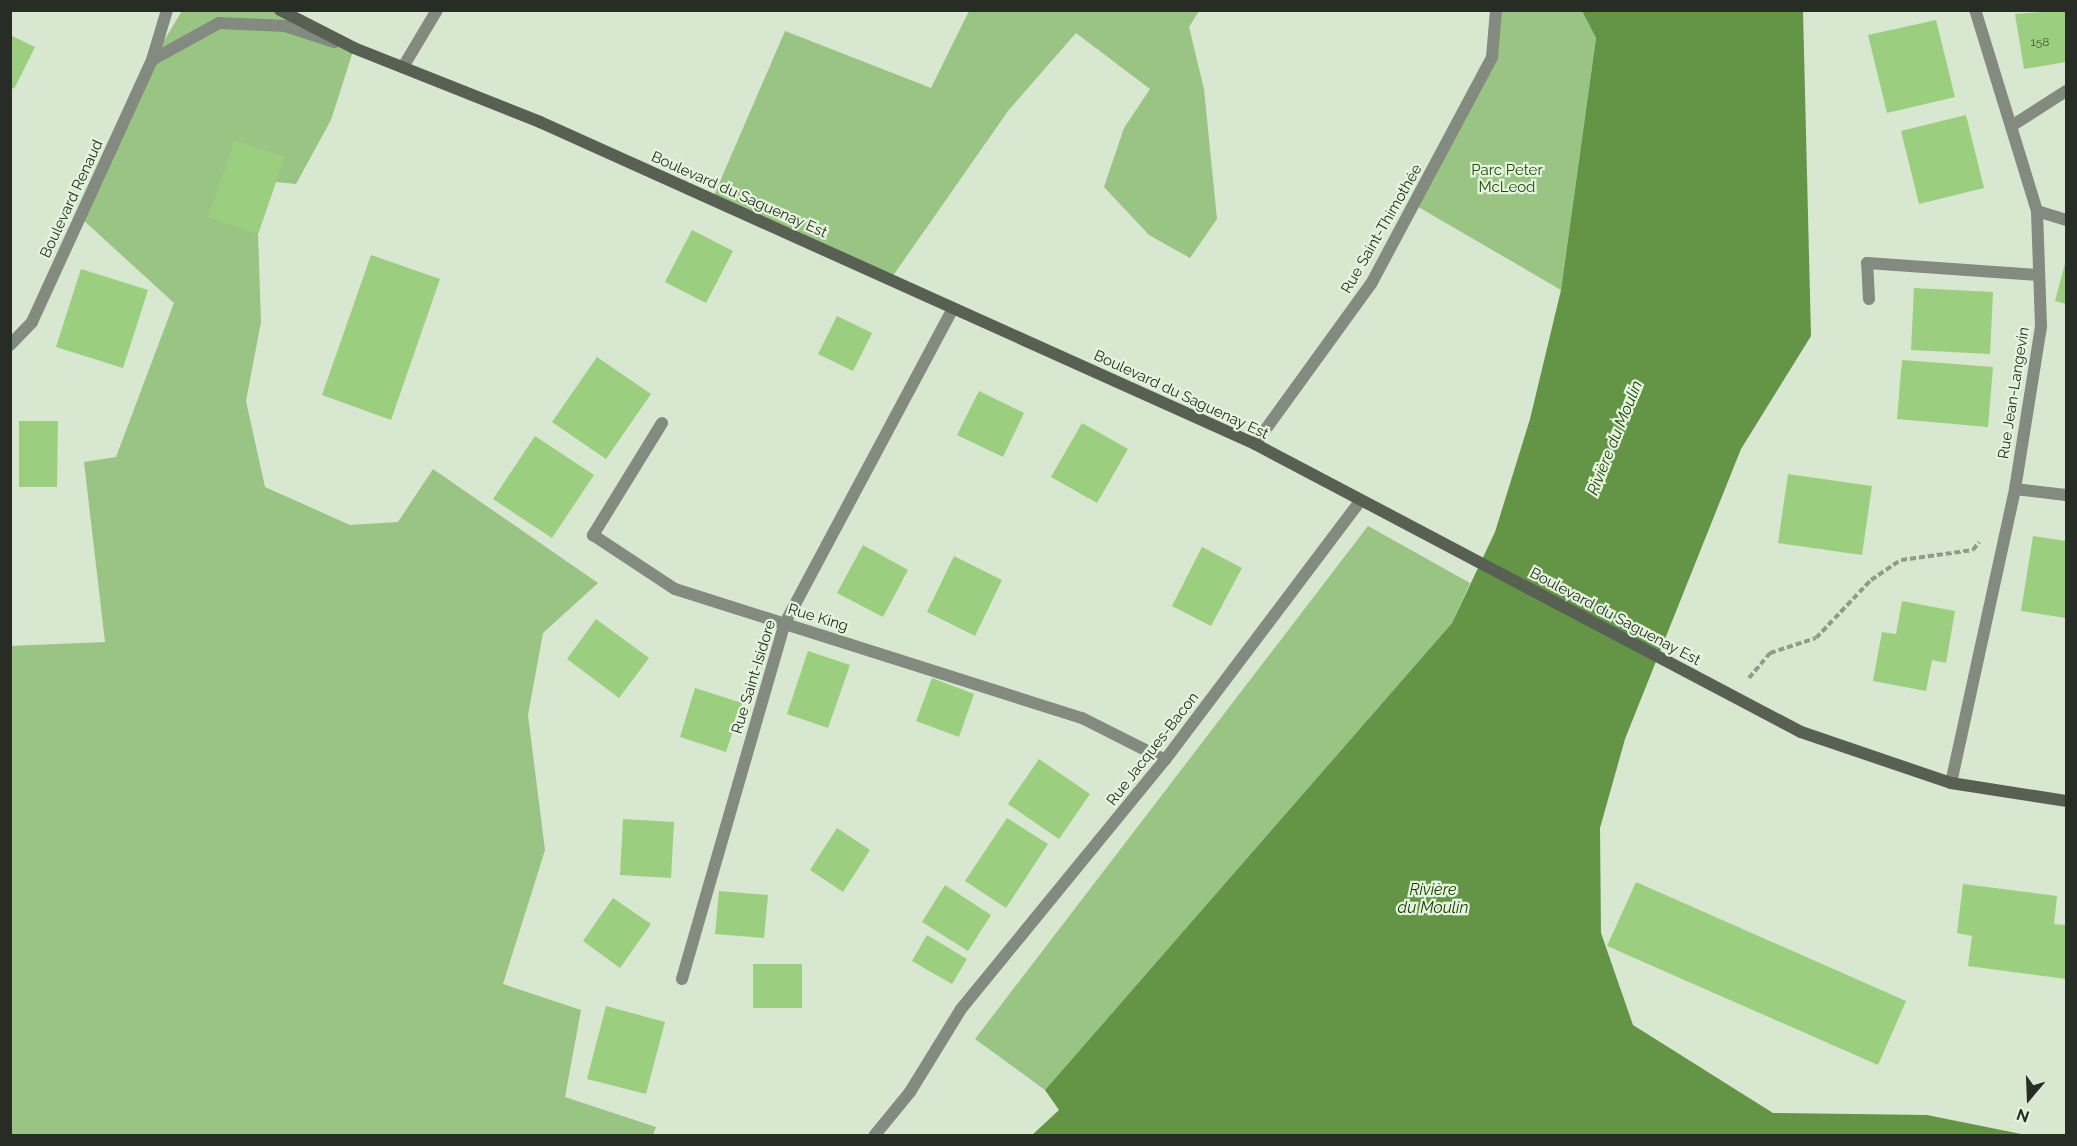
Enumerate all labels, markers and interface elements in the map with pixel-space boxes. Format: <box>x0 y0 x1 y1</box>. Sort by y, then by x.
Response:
house number: 158 <box>2031 36 2049 50</box>
street label: Boulevard Renaud <box>37 137 107 261</box>
street label: Boulevard du Saguenay Est <box>648 148 830 242</box>
street label: Rue Saint-Thimothée <box>1338 161 1426 297</box>
park label: Parc Peter McLeod <box>1471 161 1543 196</box>
street label: Rue Jean-Langevin <box>1995 325 2033 461</box>
street label: Boulevard du Saguenay Est <box>1091 346 1271 444</box>
water label: Rivière du Moulin <box>1583 378 1647 498</box>
street label: Boulevard du Saguenay Est <box>1526 564 1704 670</box>
street label: Rue King <box>786 600 850 636</box>
street label: Rue Saint-Isidore <box>728 618 780 736</box>
street label: Rue Jacques-Bacon <box>1103 689 1203 809</box>
water label: Rivière du Moulin <box>1398 880 1468 918</box>
north arrow <box>1999 1068 2059 1128</box>
text: N <box>2014 1105 2032 1126</box>

